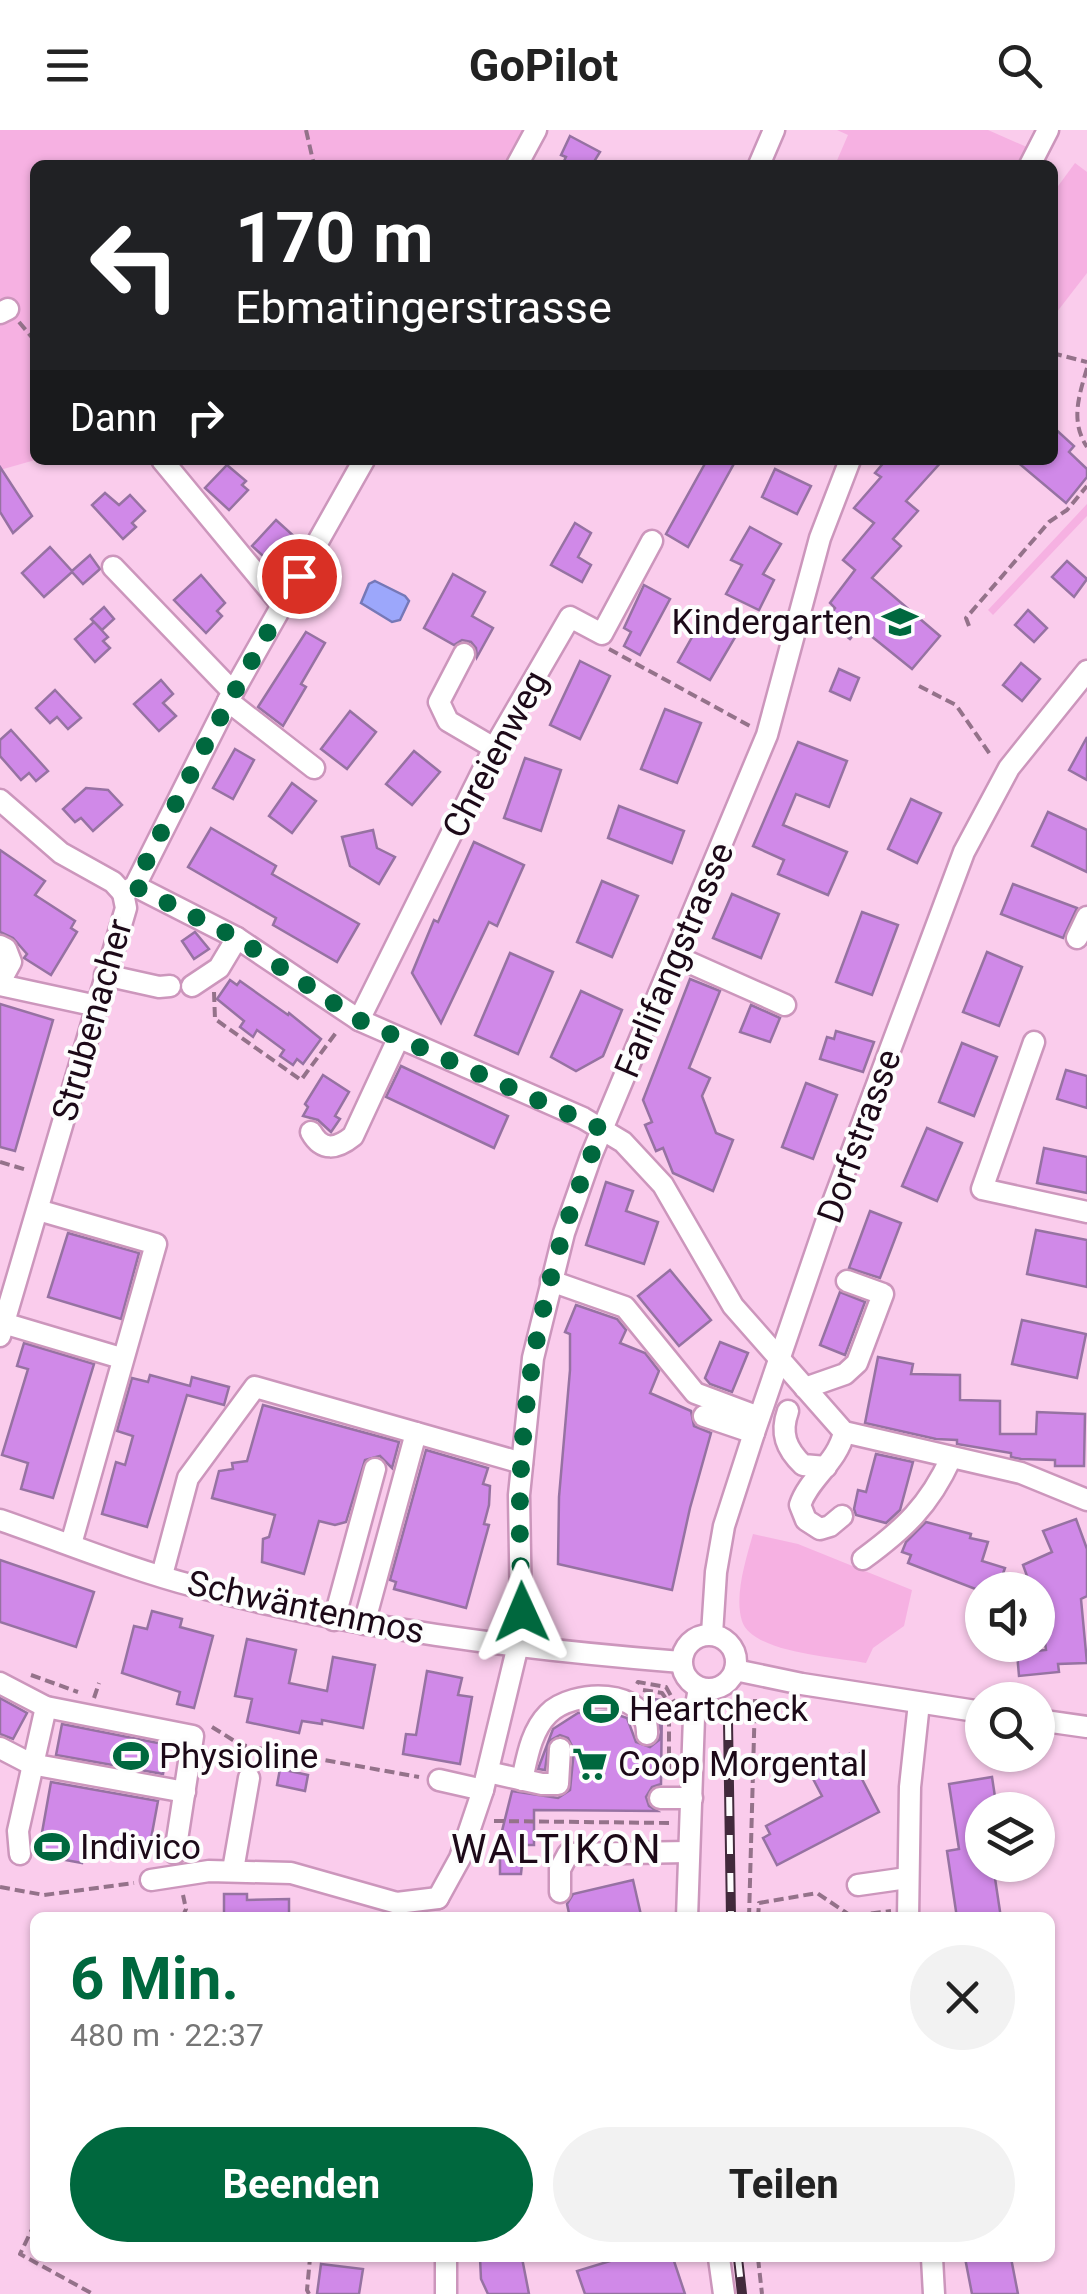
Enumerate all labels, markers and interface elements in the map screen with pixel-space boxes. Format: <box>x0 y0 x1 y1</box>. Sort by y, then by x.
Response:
icon: menu <box>40 38 95 93</box>
icon: search <box>992 38 1047 93</box>
text: GoPilot <box>469 39 618 92</box>
text: 170 m <box>235 197 434 279</box>
icon: left <box>70 200 200 330</box>
text: Ebmatingerstrasse <box>235 281 612 334</box>
icon: right <box>178 390 233 445</box>
text: Dann <box>70 396 158 440</box>
pin <box>257 534 342 619</box>
icon: arrive <box>272 549 327 604</box>
place label: Kindergarten <box>672 602 872 643</box>
school or university icon: Kindergarten <box>881 603 919 641</box>
street label: Chreienweg <box>434 664 557 845</box>
street label: Farlifangstrasse <box>606 837 742 1084</box>
street label: Strubenacher <box>44 914 141 1126</box>
street label: Dorfstrasse <box>809 1044 910 1229</box>
position arrow <box>470 1560 574 1664</box>
street label: Schwäntenmos <box>184 1562 428 1653</box>
map controls <box>965 1572 1055 1882</box>
button: sound <box>965 1572 1055 1662</box>
button: search <box>965 1682 1055 1772</box>
place label: Heartcheck <box>629 1689 808 1730</box>
sports icon: Heartcheck <box>582 1690 620 1728</box>
place label: Physioline <box>159 1736 318 1777</box>
sports icon: Physioline <box>112 1737 150 1775</box>
place label: Coop Morgental <box>618 1744 868 1785</box>
supermarket icon: Coop Morgental <box>571 1745 609 1783</box>
button: layers <box>965 1792 1055 1882</box>
district label: WALTIKON <box>451 1826 663 1873</box>
place label: Indivico <box>80 1827 201 1868</box>
sports icon: Indivico <box>33 1828 71 1866</box>
text: 6 Min. <box>70 1943 239 2014</box>
button: close <box>910 1945 1015 2050</box>
text: 480 m · 22:37 <box>70 2016 264 2054</box>
button: Beenden <box>70 2127 533 2242</box>
button: Teilen <box>553 2127 1015 2242</box>

